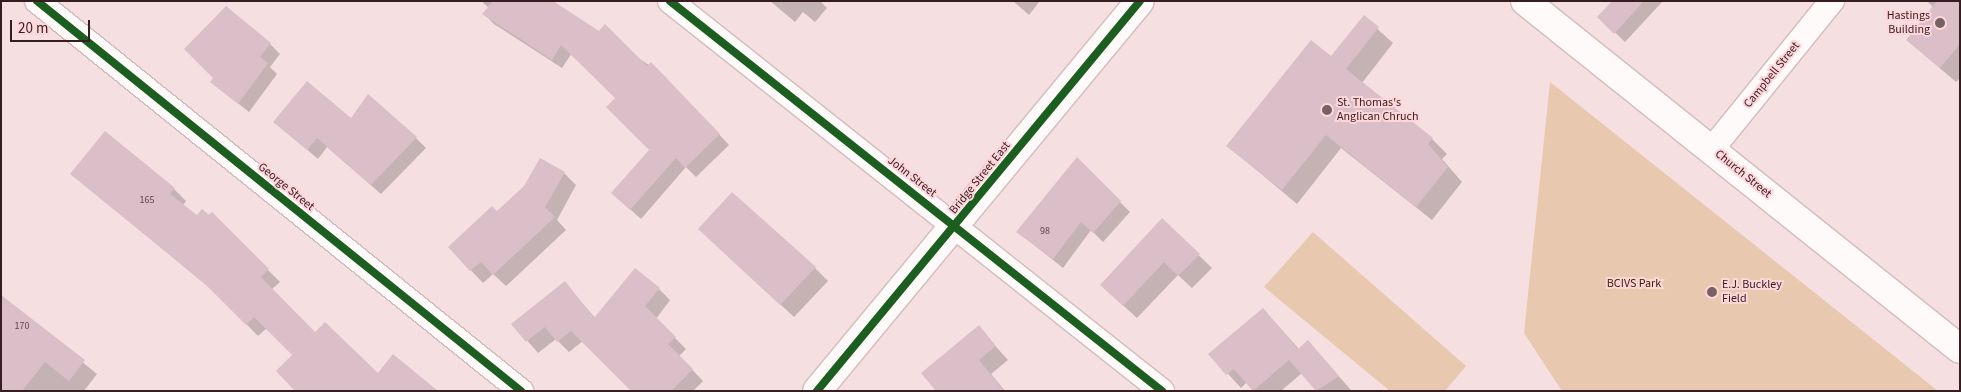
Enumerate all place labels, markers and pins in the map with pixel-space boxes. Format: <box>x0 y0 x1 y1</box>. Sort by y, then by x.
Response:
place label: Hastings Building <box>1887 9 1930 37</box>
marker: Hastings Building <box>1934 17 1946 29</box>
place label: St. Thomas's Anglican Chruch <box>1337 96 1419 124</box>
marker: St. Thomas's Anglican Chruch <box>1321 104 1333 116</box>
place label: E.J. Buckley Field <box>1722 278 1782 306</box>
marker: E.J. Buckley Field <box>1706 286 1718 298</box>

